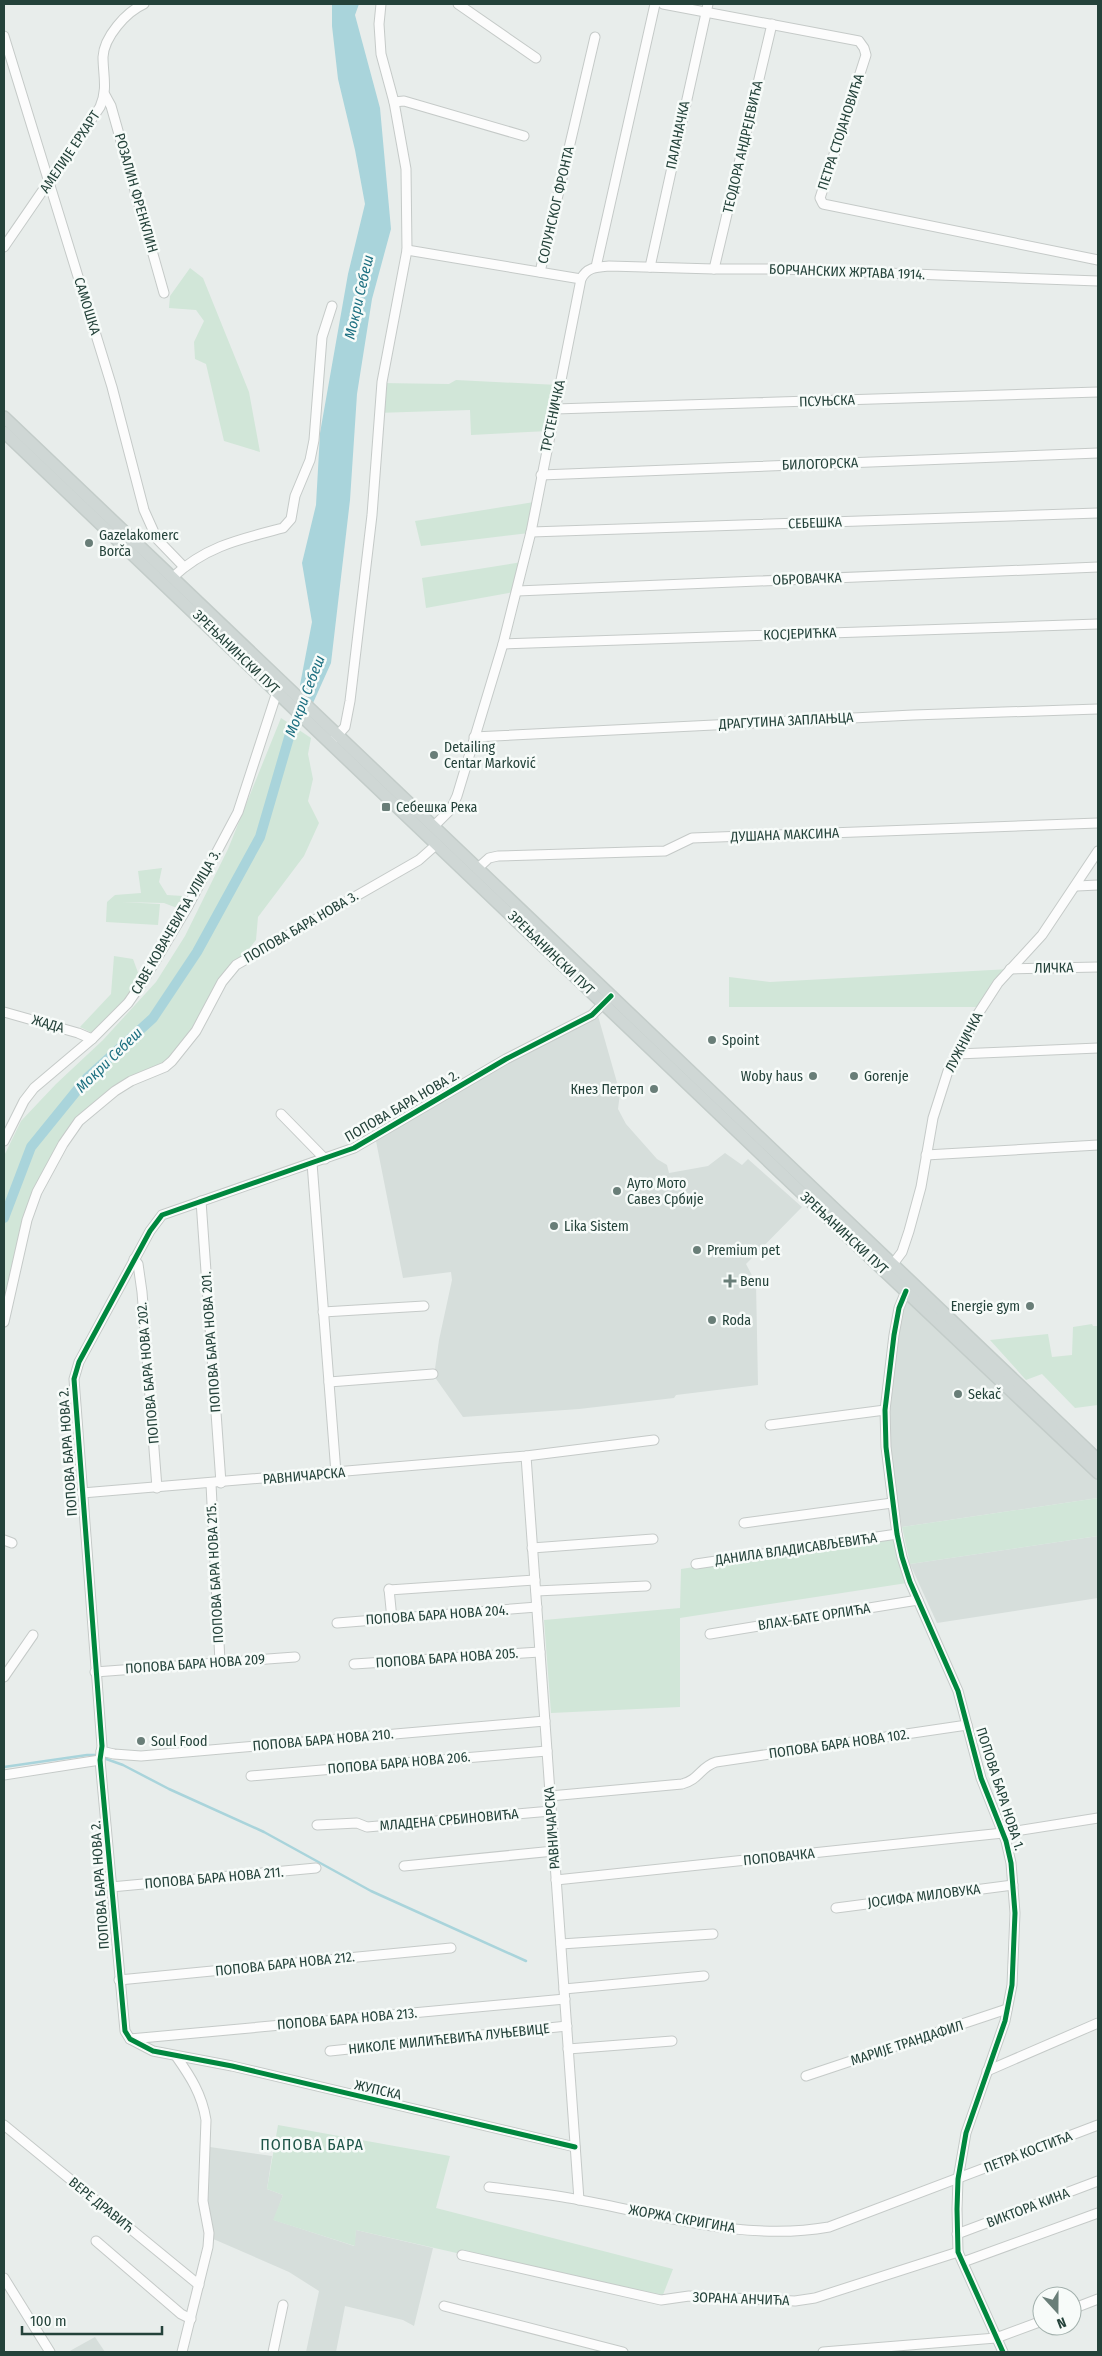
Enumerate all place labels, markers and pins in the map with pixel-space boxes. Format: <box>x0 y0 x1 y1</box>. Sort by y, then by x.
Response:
place label: Gazelakomerc Borča <box>99 527 179 560</box>
marker: Gazelakomerc Borča <box>83 537 95 549</box>
place label: Detailing Centar Marković <box>444 739 536 772</box>
marker: Detailing Centar Marković <box>428 749 440 761</box>
place label: Себешка Река <box>396 799 478 816</box>
marker: Себешка Река <box>380 801 392 813</box>
place label: Spoint <box>722 1032 760 1049</box>
marker: Spoint <box>706 1034 718 1046</box>
place label: Woby haus <box>741 1068 803 1085</box>
place label: Gorenje <box>864 1068 909 1085</box>
marker: Woby haus <box>807 1070 819 1082</box>
marker: Gorenje <box>848 1070 860 1082</box>
place label: Кнез Петрол <box>570 1081 644 1098</box>
marker: Кнез Петрол <box>648 1083 660 1095</box>
place label: Ауто Мото Савез Србије <box>627 1175 704 1208</box>
marker: Ауто Мото Савез Србије <box>611 1185 623 1197</box>
place label: Lika Sistem <box>564 1218 629 1235</box>
marker: Lika Sistem <box>548 1220 560 1232</box>
place label: Premium pet <box>707 1242 780 1259</box>
marker: Premium pet <box>691 1244 703 1256</box>
place label: Benu <box>740 1273 769 1290</box>
marker: Benu <box>724 1275 736 1287</box>
place label: Energie gym <box>951 1298 1020 1315</box>
marker: Energie gym <box>1024 1300 1036 1312</box>
place label: Roda <box>722 1312 751 1329</box>
marker: Roda <box>706 1314 718 1326</box>
place label: Sekač <box>968 1386 1001 1403</box>
marker: Sekač <box>952 1388 964 1400</box>
place label: Soul Food <box>151 1733 208 1750</box>
marker: Soul Food <box>135 1735 147 1747</box>

